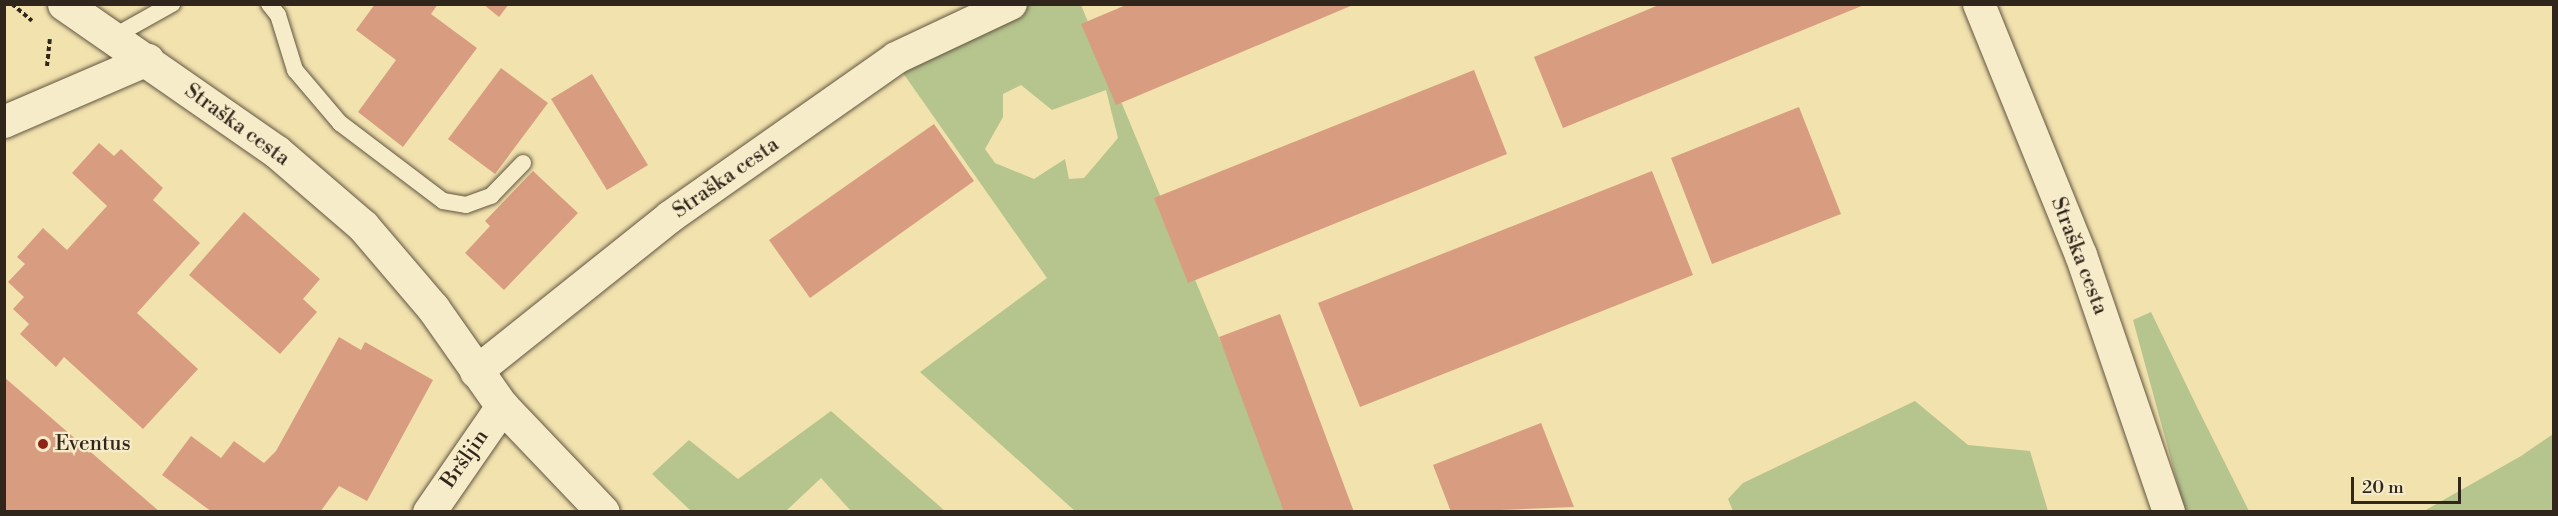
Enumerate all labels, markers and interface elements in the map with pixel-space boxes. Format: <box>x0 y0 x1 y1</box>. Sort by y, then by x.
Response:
street label: Straška cesta <box>179 78 295 172</box>
street label: Straška cesta <box>668 132 784 224</box>
street label: Straška cesta <box>2045 194 2113 318</box>
street label: Bršljin <box>436 425 494 493</box>
place label: Eventus <box>55 431 131 457</box>
marker: Eventus <box>36 437 50 451</box>
scale bar <box>2354 465 2464 503</box>
text: 20 m <box>2362 476 2404 499</box>

